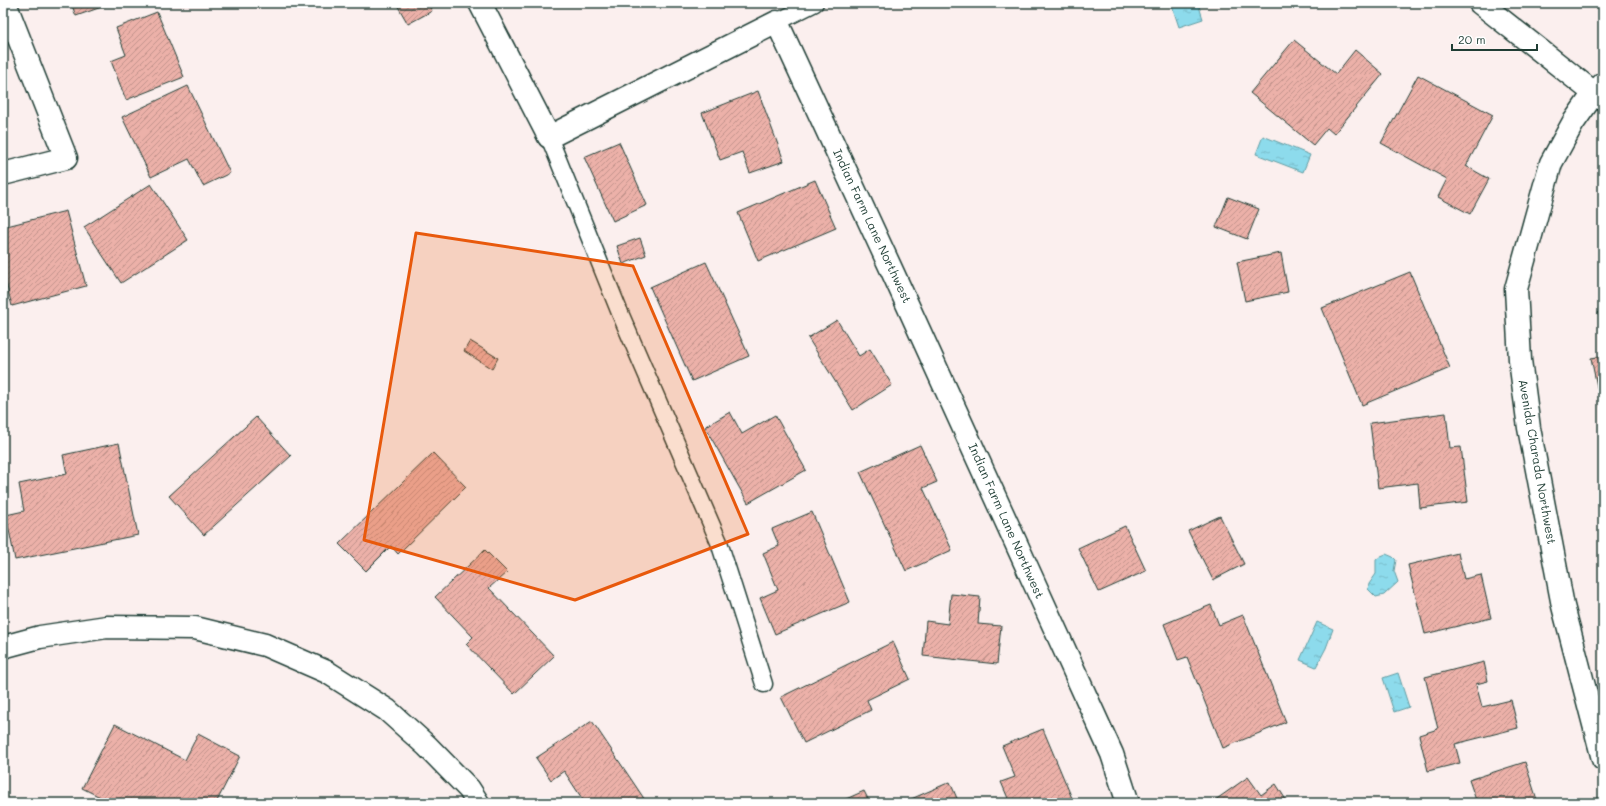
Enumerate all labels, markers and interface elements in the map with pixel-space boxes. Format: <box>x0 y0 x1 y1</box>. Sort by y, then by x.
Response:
scale bar <box>1452 26 1537 52</box>
text: 20 m <box>1458 31 1486 47</box>
street label: Indian Farm Lane Northwest <box>830 146 916 305</box>
street label: Avenida Charada Northwest <box>1516 378 1560 546</box>
street label: Indian Farm Lane Northwest <box>965 440 1048 601</box>

